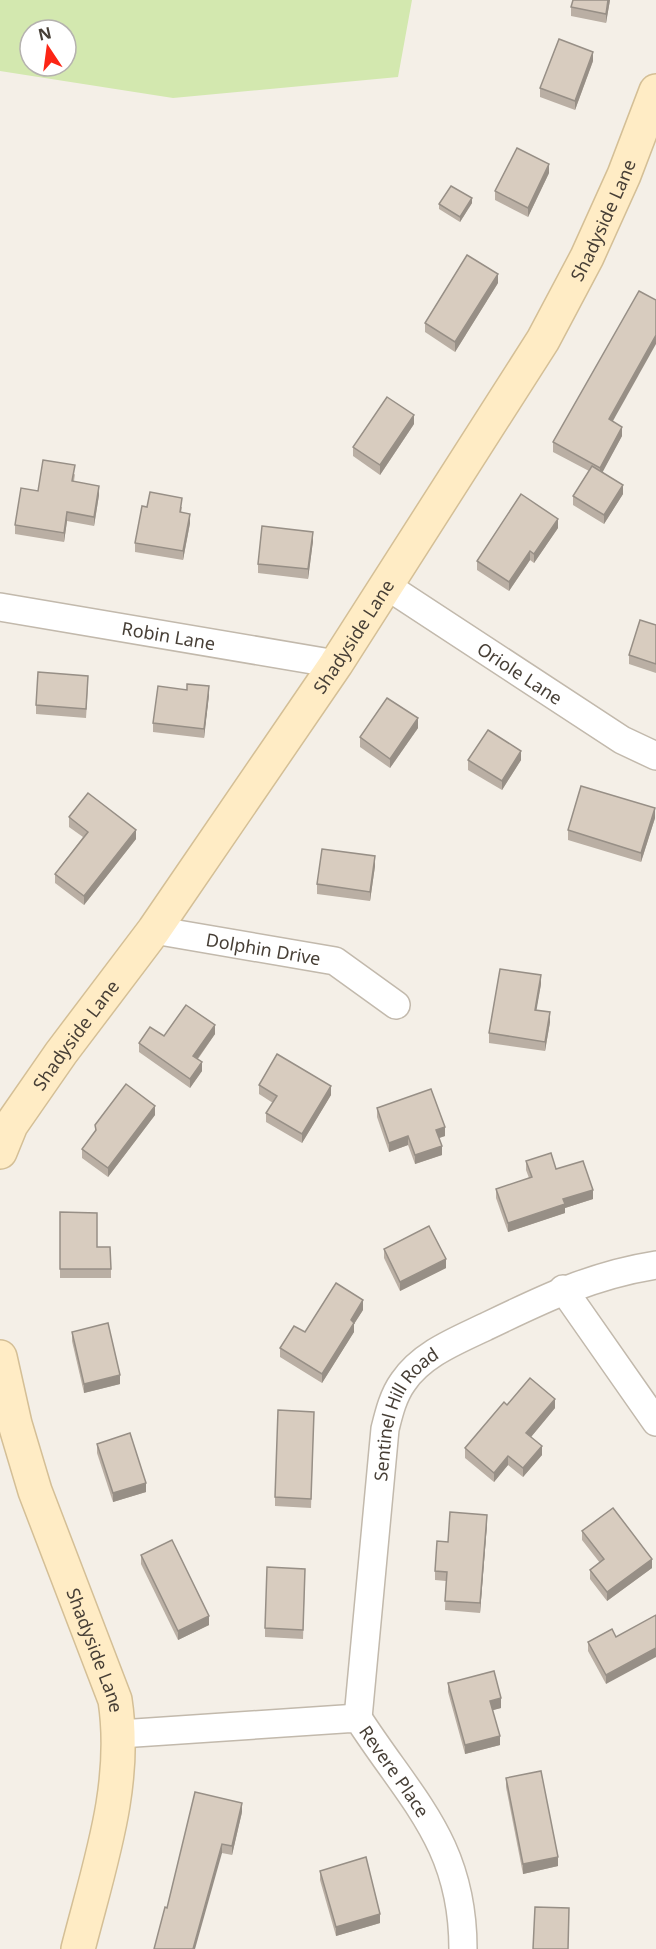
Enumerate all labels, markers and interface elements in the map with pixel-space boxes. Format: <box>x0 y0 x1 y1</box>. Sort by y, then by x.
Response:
north arrow <box>18 18 78 78</box>
text: N <box>36 21 53 46</box>
street label: Shadyside Lane <box>564 156 641 285</box>
street label: Shadyside Lane <box>307 575 399 698</box>
street label: Robin Lane <box>120 616 217 655</box>
street label: Oriole Lane <box>473 636 567 710</box>
street label: Dolphin Drive <box>204 927 323 970</box>
street label: Shadyside Lane <box>27 975 124 1095</box>
street label: Sentinel Hill Road <box>368 1342 443 1482</box>
street label: Shadyside Lane <box>61 1585 129 1714</box>
street label: Revere Place <box>354 1721 435 1822</box>

